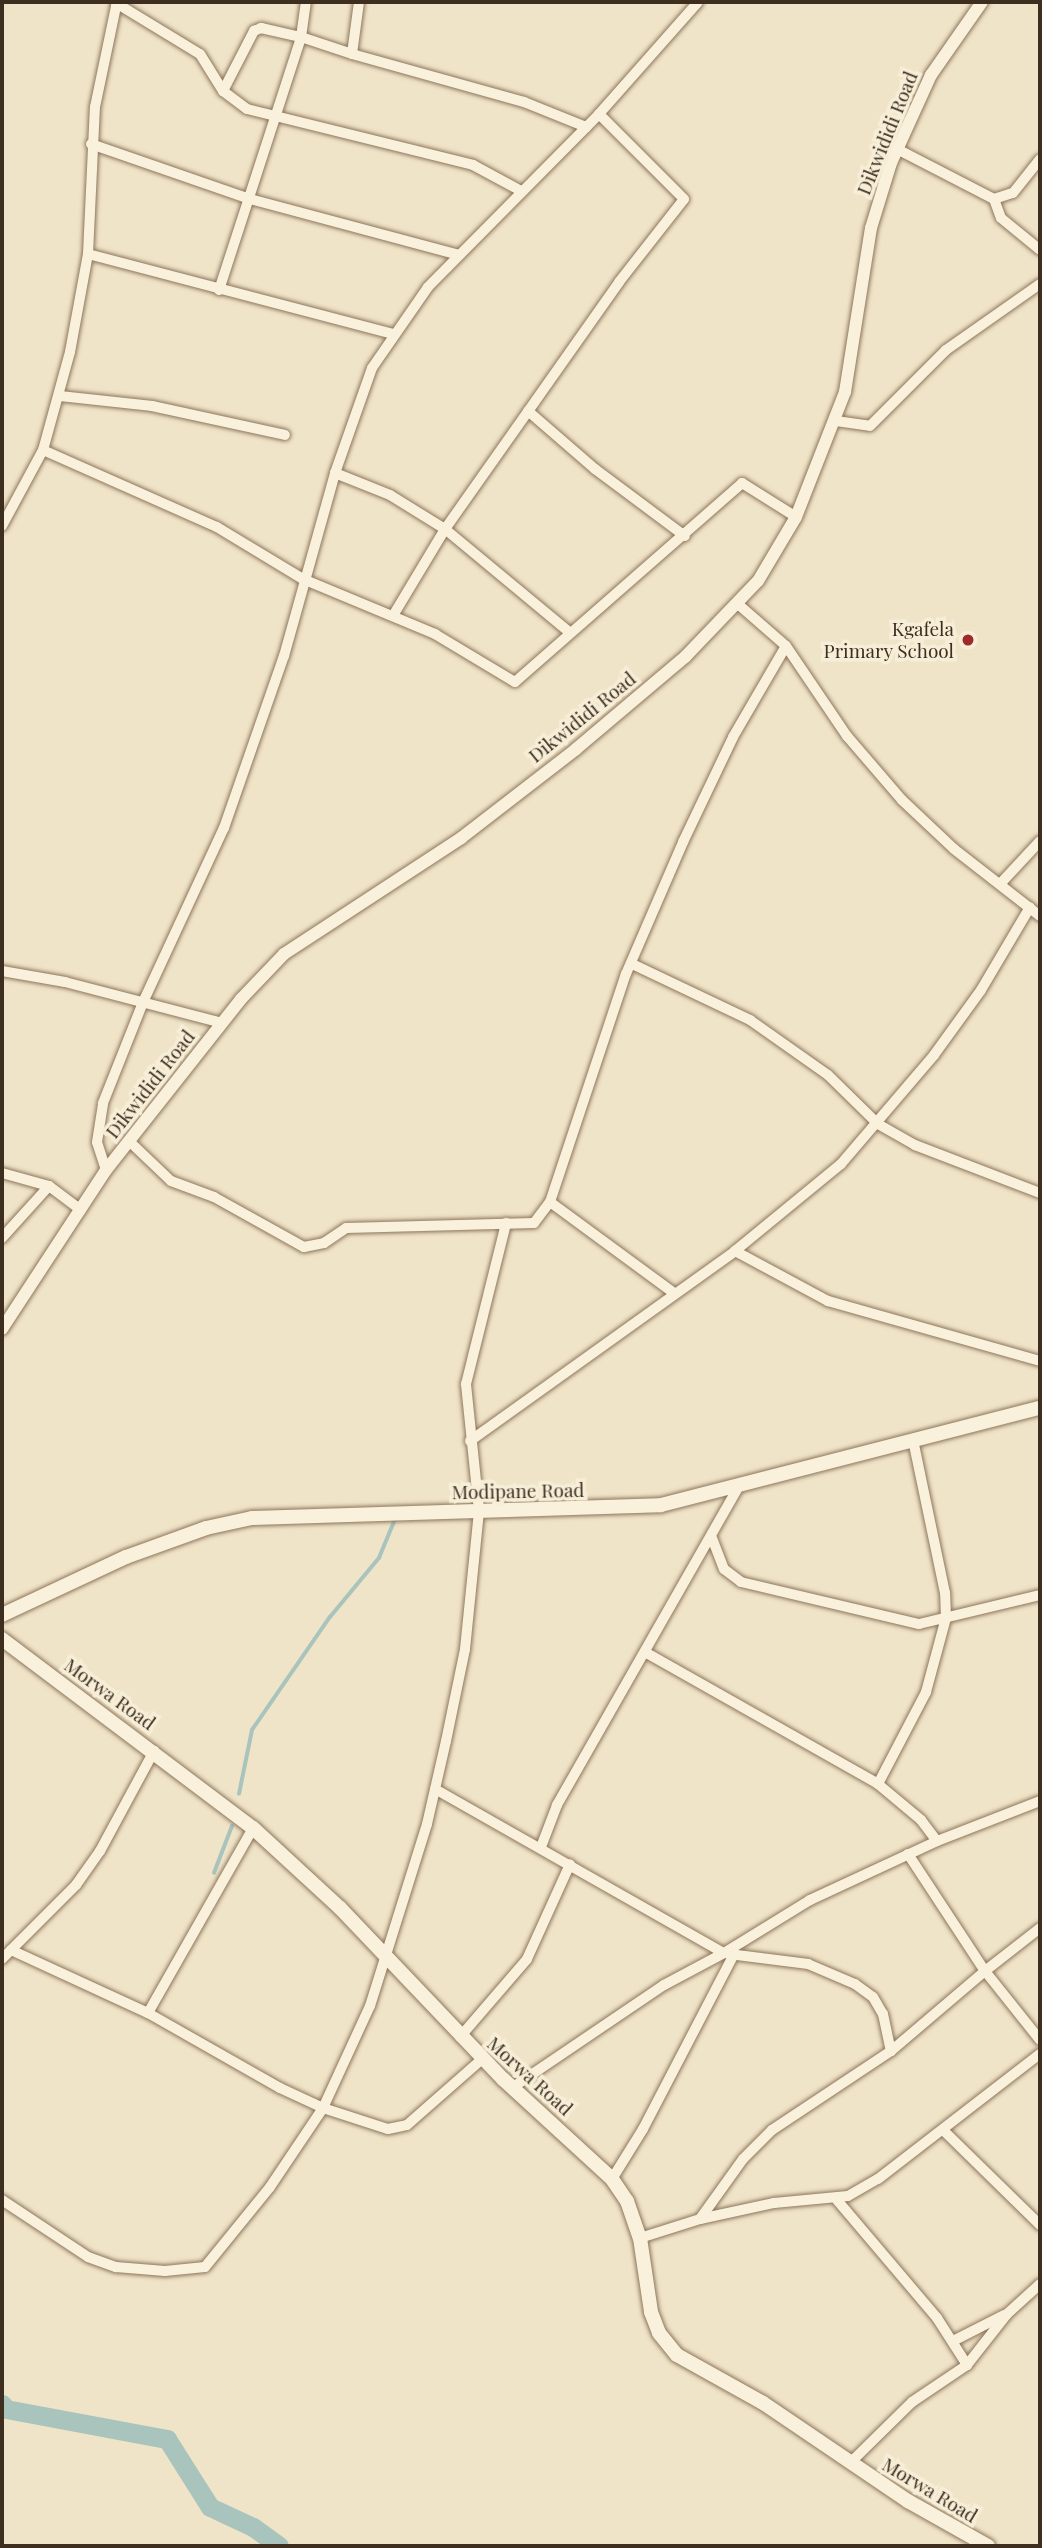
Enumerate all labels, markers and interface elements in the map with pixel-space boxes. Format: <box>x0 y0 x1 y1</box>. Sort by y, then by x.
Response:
street label: Dikwididi Road <box>852 68 922 198</box>
place label: Kgafela Primary School <box>823 618 954 662</box>
marker: Kgafela Primary School <box>960 632 976 648</box>
street label: Dikwididi Road <box>524 667 640 767</box>
street label: Dikwididi Road <box>101 1025 199 1143</box>
street label: Modipane Road <box>451 1478 585 1504</box>
street label: Morwa Road <box>60 1653 160 1735</box>
street label: Morwa Road <box>483 2032 577 2120</box>
street label: Morwa Road <box>878 2453 982 2527</box>

